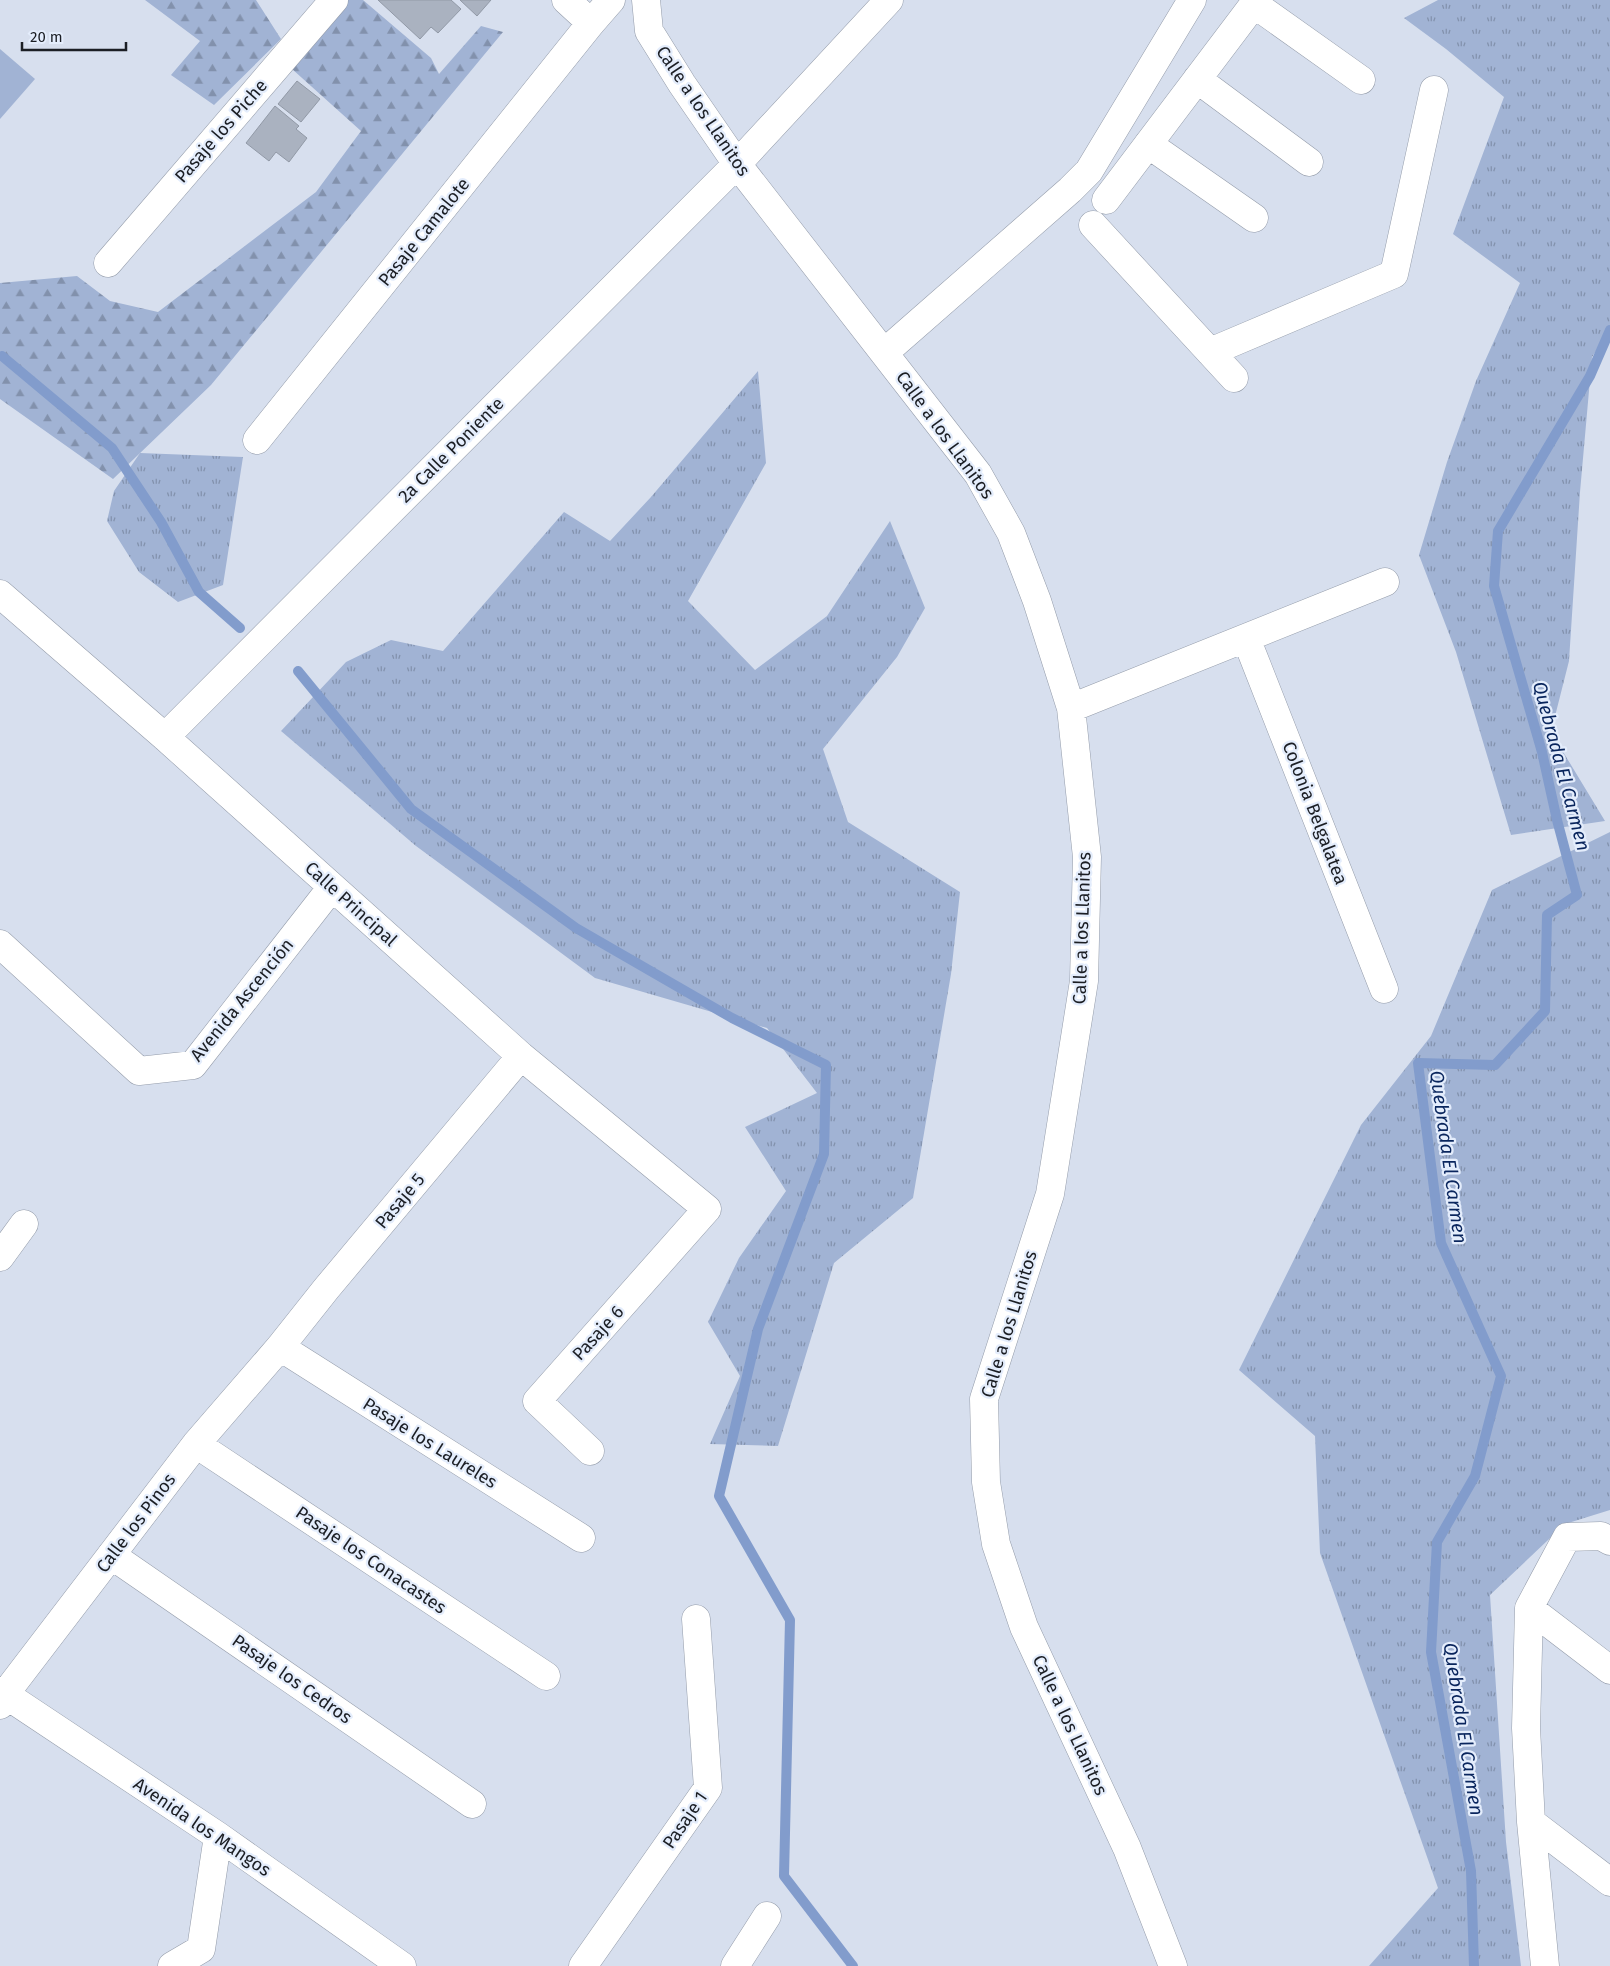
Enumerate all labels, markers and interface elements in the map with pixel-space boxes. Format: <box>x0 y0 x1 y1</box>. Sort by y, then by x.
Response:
scale bar <box>22 20 126 52</box>
text: 20 m <box>30 28 63 46</box>
street label: Calle a los Llanitos <box>651 42 755 180</box>
street label: Pasaje los Piche <box>170 75 272 187</box>
street label: Pasaje Camalote <box>374 173 474 291</box>
street label: Calle a los Llanitos <box>891 367 999 503</box>
street label: 2a Calle Poniente <box>394 393 508 507</box>
water label: Quebrada El Carmen <box>1528 679 1595 853</box>
street label: Colonia Belgalatea <box>1278 738 1352 888</box>
street label: Calle a los Llanitos <box>1068 851 1096 1005</box>
street label: Calle Principal <box>300 857 402 951</box>
street label: Avenida Ascención <box>186 934 298 1066</box>
water label: Quebrada El Carmen <box>1425 1069 1472 1245</box>
street label: Pasaje 5 <box>371 1169 429 1233</box>
street label: Calle a los Llanitos <box>976 1248 1042 1400</box>
street label: Pasaje 6 <box>568 1301 628 1365</box>
street label: Pasaje los Laureles <box>359 1393 501 1493</box>
street label: Calle los Pinos <box>92 1469 180 1577</box>
street label: Pasaje los Conacastes <box>292 1501 450 1619</box>
street label: Pasaje los Cedros <box>228 1630 356 1728</box>
water label: Quebrada El Carmen <box>1438 1641 1489 1817</box>
street label: Calle a los Llanitos <box>1028 1651 1112 1799</box>
street label: Avenida los Mangos <box>129 1773 275 1881</box>
street label: Pasaje 1 <box>658 1787 712 1853</box>

